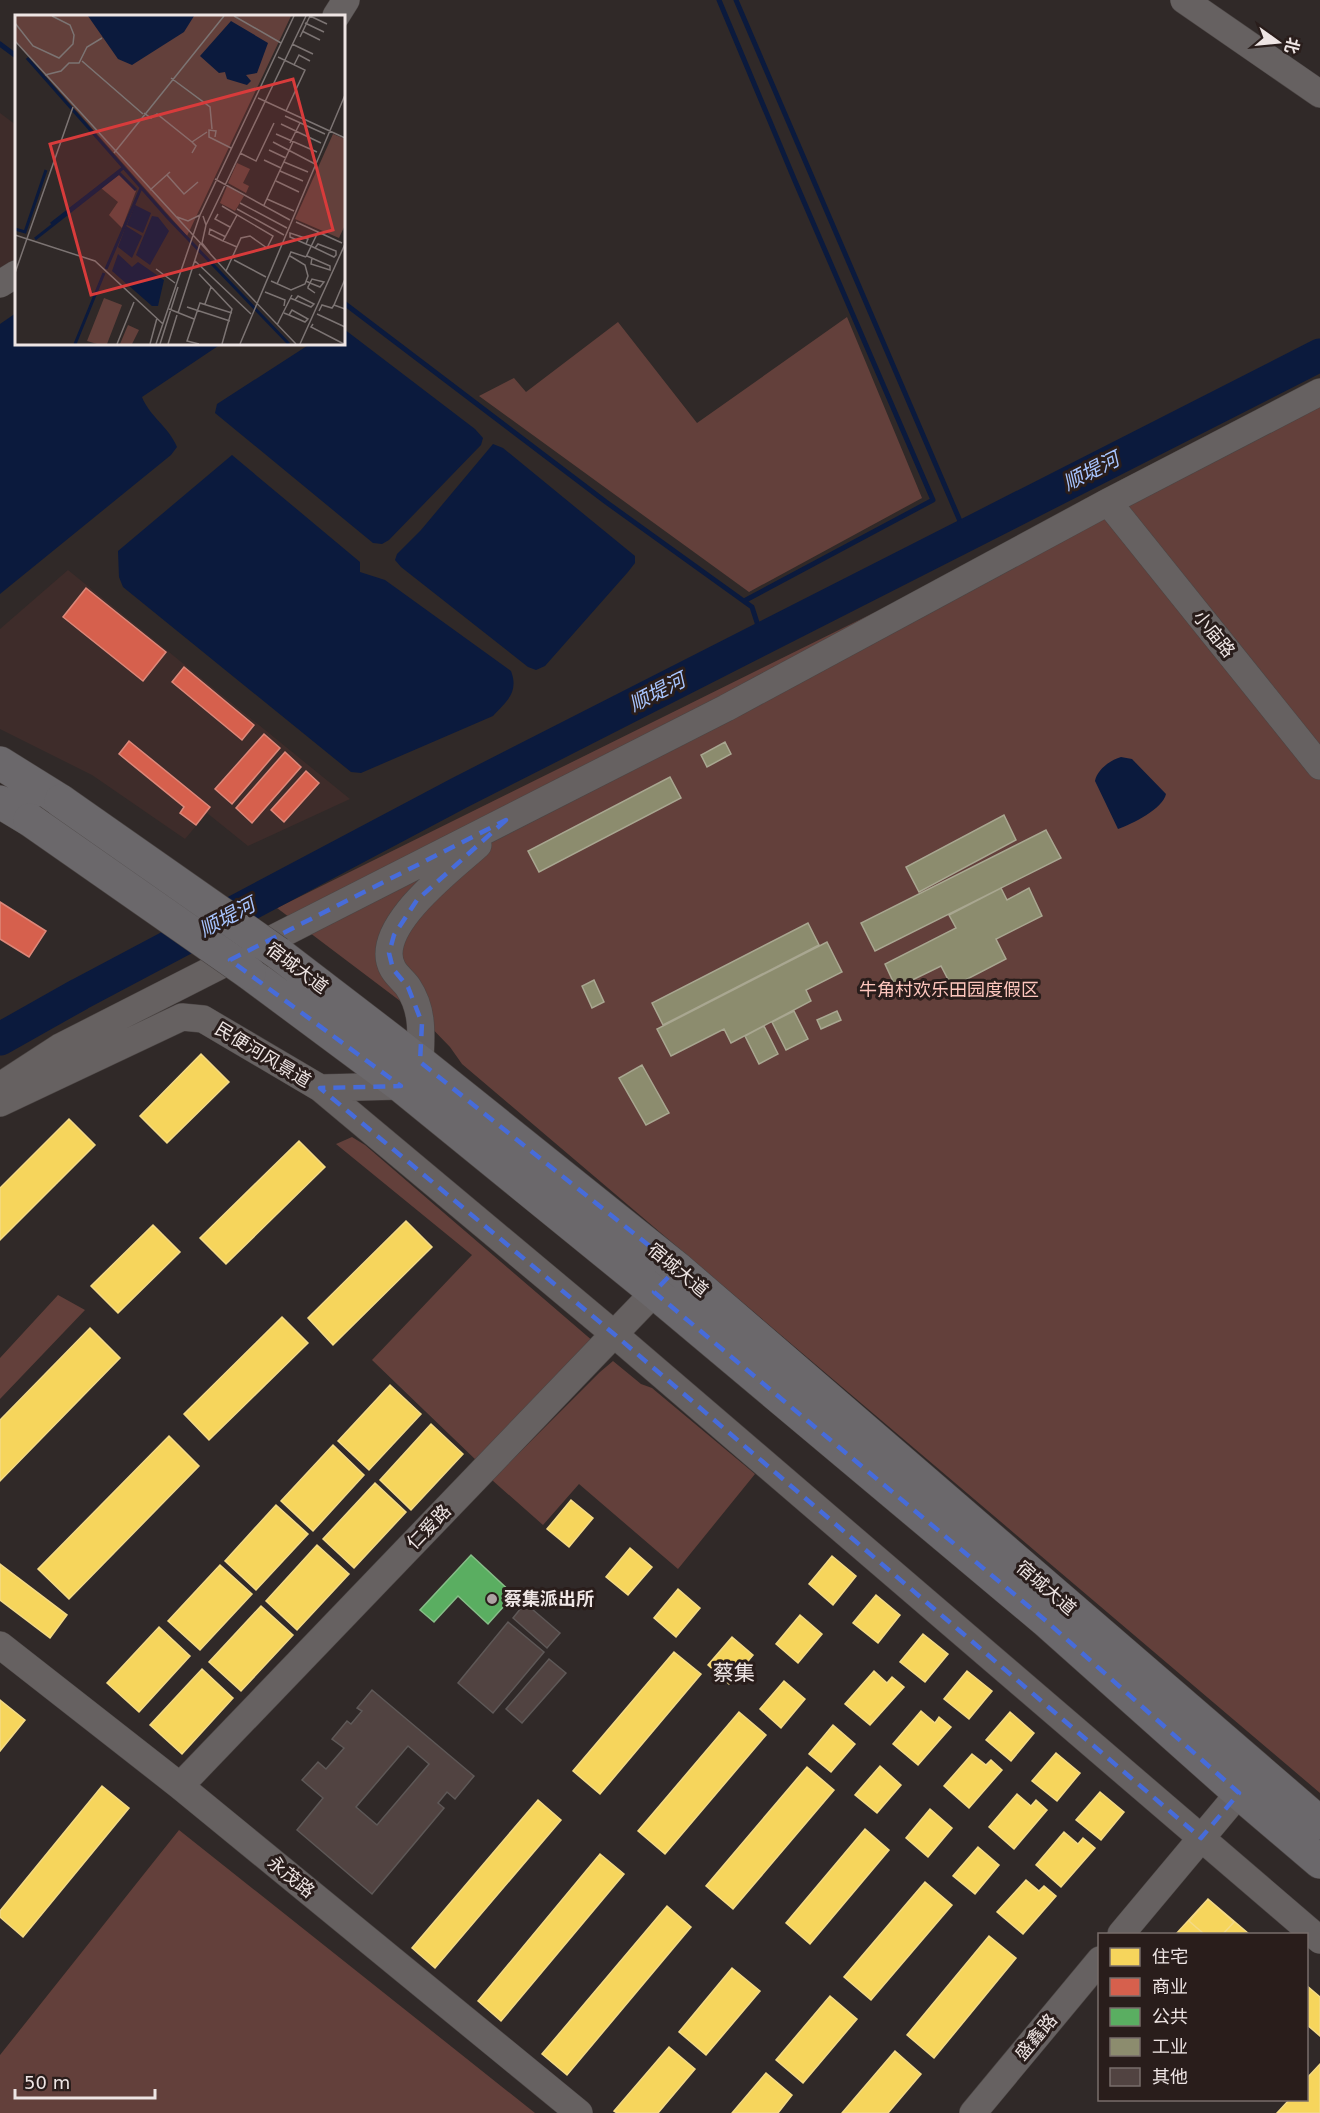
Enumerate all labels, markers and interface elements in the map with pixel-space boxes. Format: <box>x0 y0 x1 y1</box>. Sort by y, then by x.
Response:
north arrow <box>1248 12 1308 72</box>
inset map <box>15 15 345 345</box>
text: 北 <box>1281 36 1303 56</box>
water label: 顺堤河 <box>1059 445 1127 495</box>
street label: 小庙路 <box>1189 606 1240 661</box>
water label: 顺堤河 <box>625 666 693 716</box>
water label: 顺堤河 <box>195 890 263 942</box>
street label: 宿城大道 <box>262 938 332 998</box>
park label: 牛角村欢乐田园度假区 <box>859 979 1039 1000</box>
street label: 民便河风景道 <box>212 1018 315 1091</box>
street label: 宿城大道 <box>644 1238 713 1301</box>
street label: 仁爱路 <box>402 1500 455 1553</box>
street label: 宿城大道 <box>1012 1556 1080 1619</box>
place label: 蔡集派出所 <box>504 1588 594 1609</box>
marker: 蔡集派出所 <box>485 1592 499 1606</box>
district label: 蔡集 <box>713 1661 755 1685</box>
street label: 永茂路 <box>264 1851 319 1902</box>
legend <box>1098 1933 1308 2101</box>
text: 住宅 <box>1152 1946 1188 1967</box>
text: 商业 <box>1152 1976 1188 1997</box>
text: 公共 <box>1152 2006 1188 2027</box>
street label: 盛鑫路 <box>1010 2009 1061 2064</box>
text: 工业 <box>1152 2036 1188 2057</box>
scale bar <box>15 2062 154 2100</box>
text: 其他 <box>1152 2066 1188 2087</box>
text: 50 m <box>24 2072 70 2093</box>

